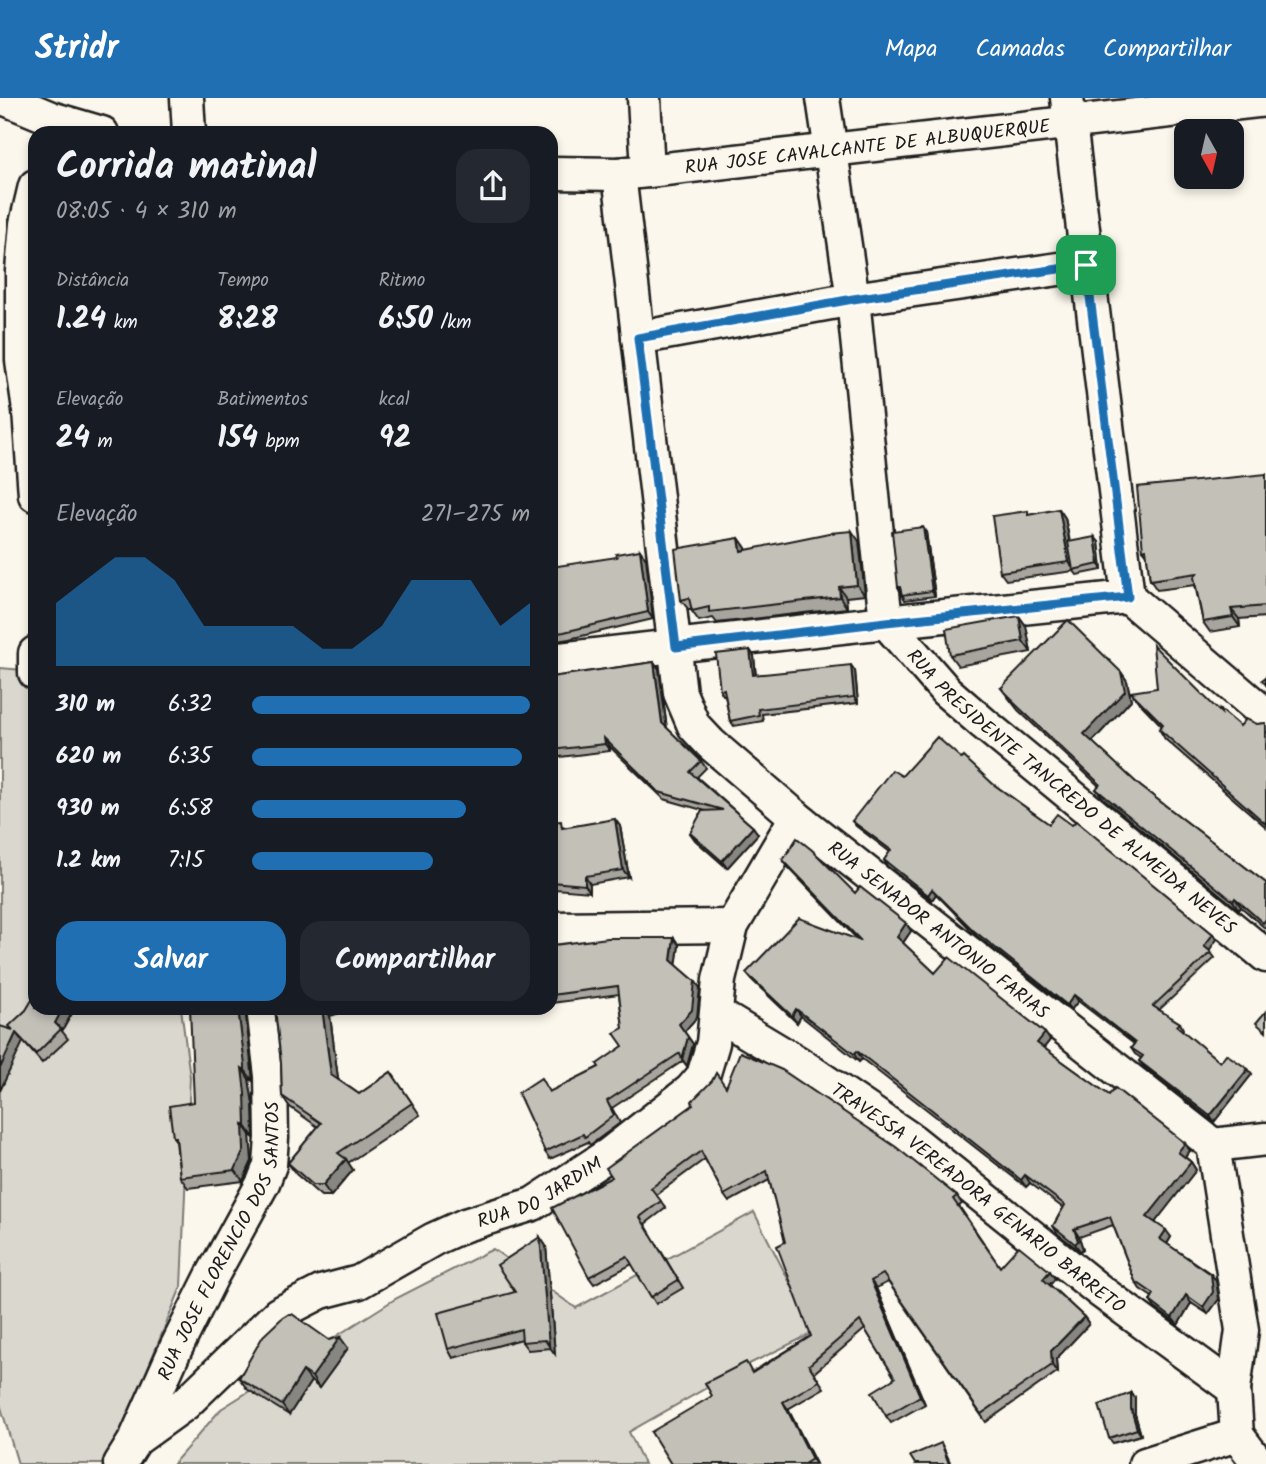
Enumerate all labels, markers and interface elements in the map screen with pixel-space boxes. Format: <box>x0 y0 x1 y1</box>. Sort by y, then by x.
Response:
text: Stridr <box>35 23 118 76</box>
text: Mapa <box>885 30 938 69</box>
text: Camadas <box>976 30 1065 69</box>
text: Compartilhar <box>1103 30 1231 69</box>
street label: RUA JOSE CAVALCANTE DE ALBUQUERQUE <box>683 112 1053 184</box>
north arrow <box>1174 119 1244 189</box>
map controls <box>1174 119 1244 189</box>
text: Corrida matinal <box>56 138 317 198</box>
button: share <box>456 149 530 223</box>
text: 08:05 · 4 × 310 m <box>56 194 236 230</box>
pin <box>1056 235 1116 295</box>
icon: arrive <box>1067 246 1105 284</box>
text: Distância <box>56 266 129 296</box>
text: Tempo <box>217 266 269 296</box>
text: Ritmo <box>379 266 425 296</box>
text: 1.24 <box>56 296 106 344</box>
text: 8:28 <box>217 296 278 344</box>
text: 6:50 <box>379 296 433 344</box>
text: km <box>106 308 138 338</box>
text: /km <box>433 308 471 338</box>
text: Elevação <box>56 385 123 415</box>
text: Batimentos <box>217 385 308 415</box>
text: kcal <box>379 385 410 415</box>
text: 24 <box>56 415 90 463</box>
text: 154 <box>217 415 258 463</box>
text: 92 <box>379 415 411 463</box>
text: m <box>90 427 113 457</box>
text: bpm <box>258 427 300 457</box>
text: Elevação <box>56 497 138 533</box>
text: 271–275 m <box>421 497 530 533</box>
street label: RUA PRESIDENTE TANCREDO DE ALMEIDA NEVES <box>899 643 1242 943</box>
text: 310 m <box>56 687 115 723</box>
text: 6:32 <box>168 687 213 723</box>
text: 620 m <box>56 739 121 775</box>
text: 6:35 <box>168 739 212 775</box>
text: 930 m <box>56 791 120 827</box>
text: 6:58 <box>168 791 213 827</box>
street label: RUA SENADOR ANTONIO FARIAS <box>821 834 1055 1028</box>
text: 1.2 km <box>56 843 121 879</box>
text: 7:15 <box>168 843 204 879</box>
button: Salvar <box>56 921 286 1001</box>
button: Compartilhar <box>300 921 530 1001</box>
street label: TRAVESSA VEREADORA GENARIO BARRETO <box>824 1076 1131 1322</box>
street label: RUA JOSE FLORENCIO DOS SANTOS <box>151 1101 289 1385</box>
street label: RUA DO JARDIM <box>474 1150 609 1237</box>

